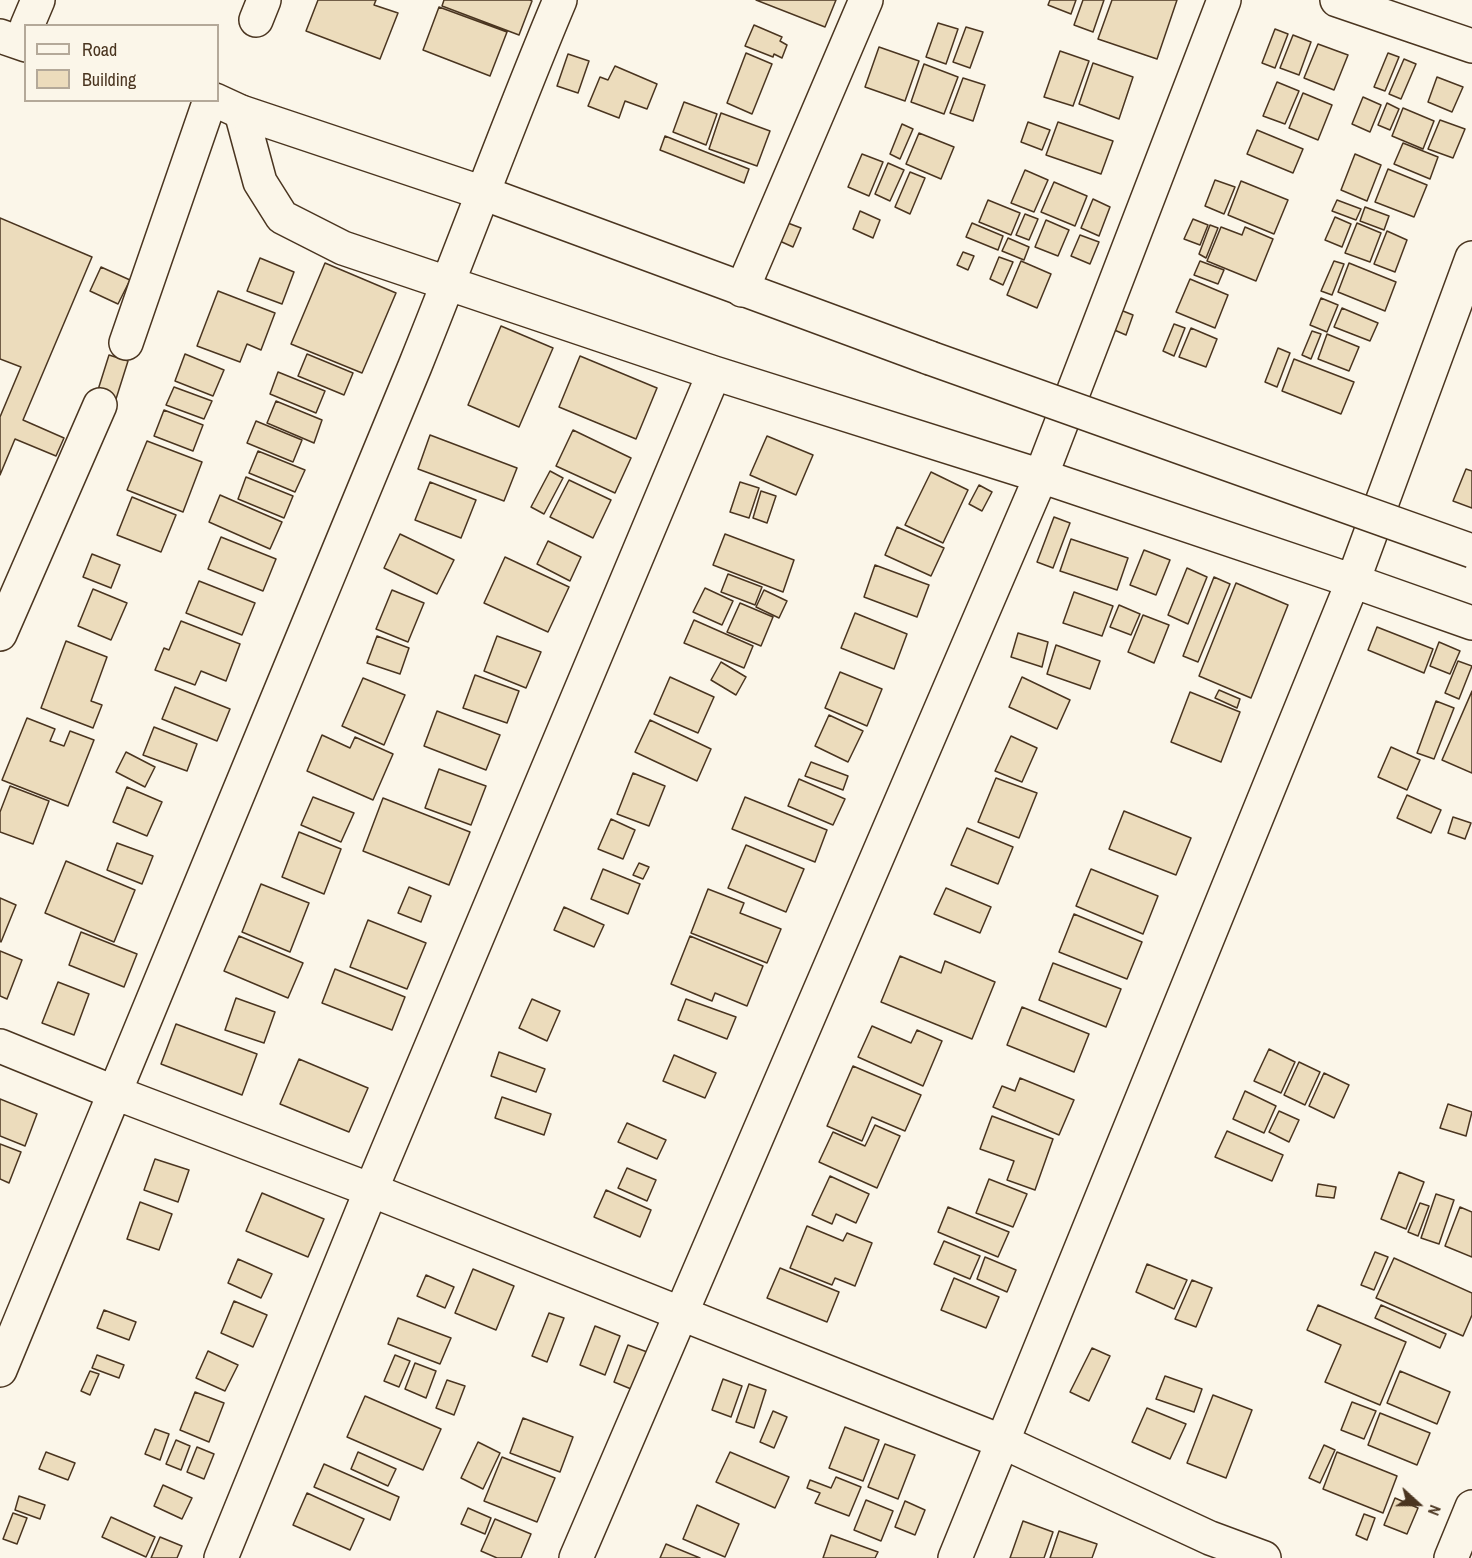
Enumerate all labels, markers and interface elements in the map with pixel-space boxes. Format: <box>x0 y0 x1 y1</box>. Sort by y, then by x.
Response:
legend <box>24 24 219 102</box>
text: Road <box>82 37 117 62</box>
text: Building <box>82 67 136 92</box>
north arrow <box>1388 1474 1448 1534</box>
text: N <box>1423 1502 1447 1519</box>

